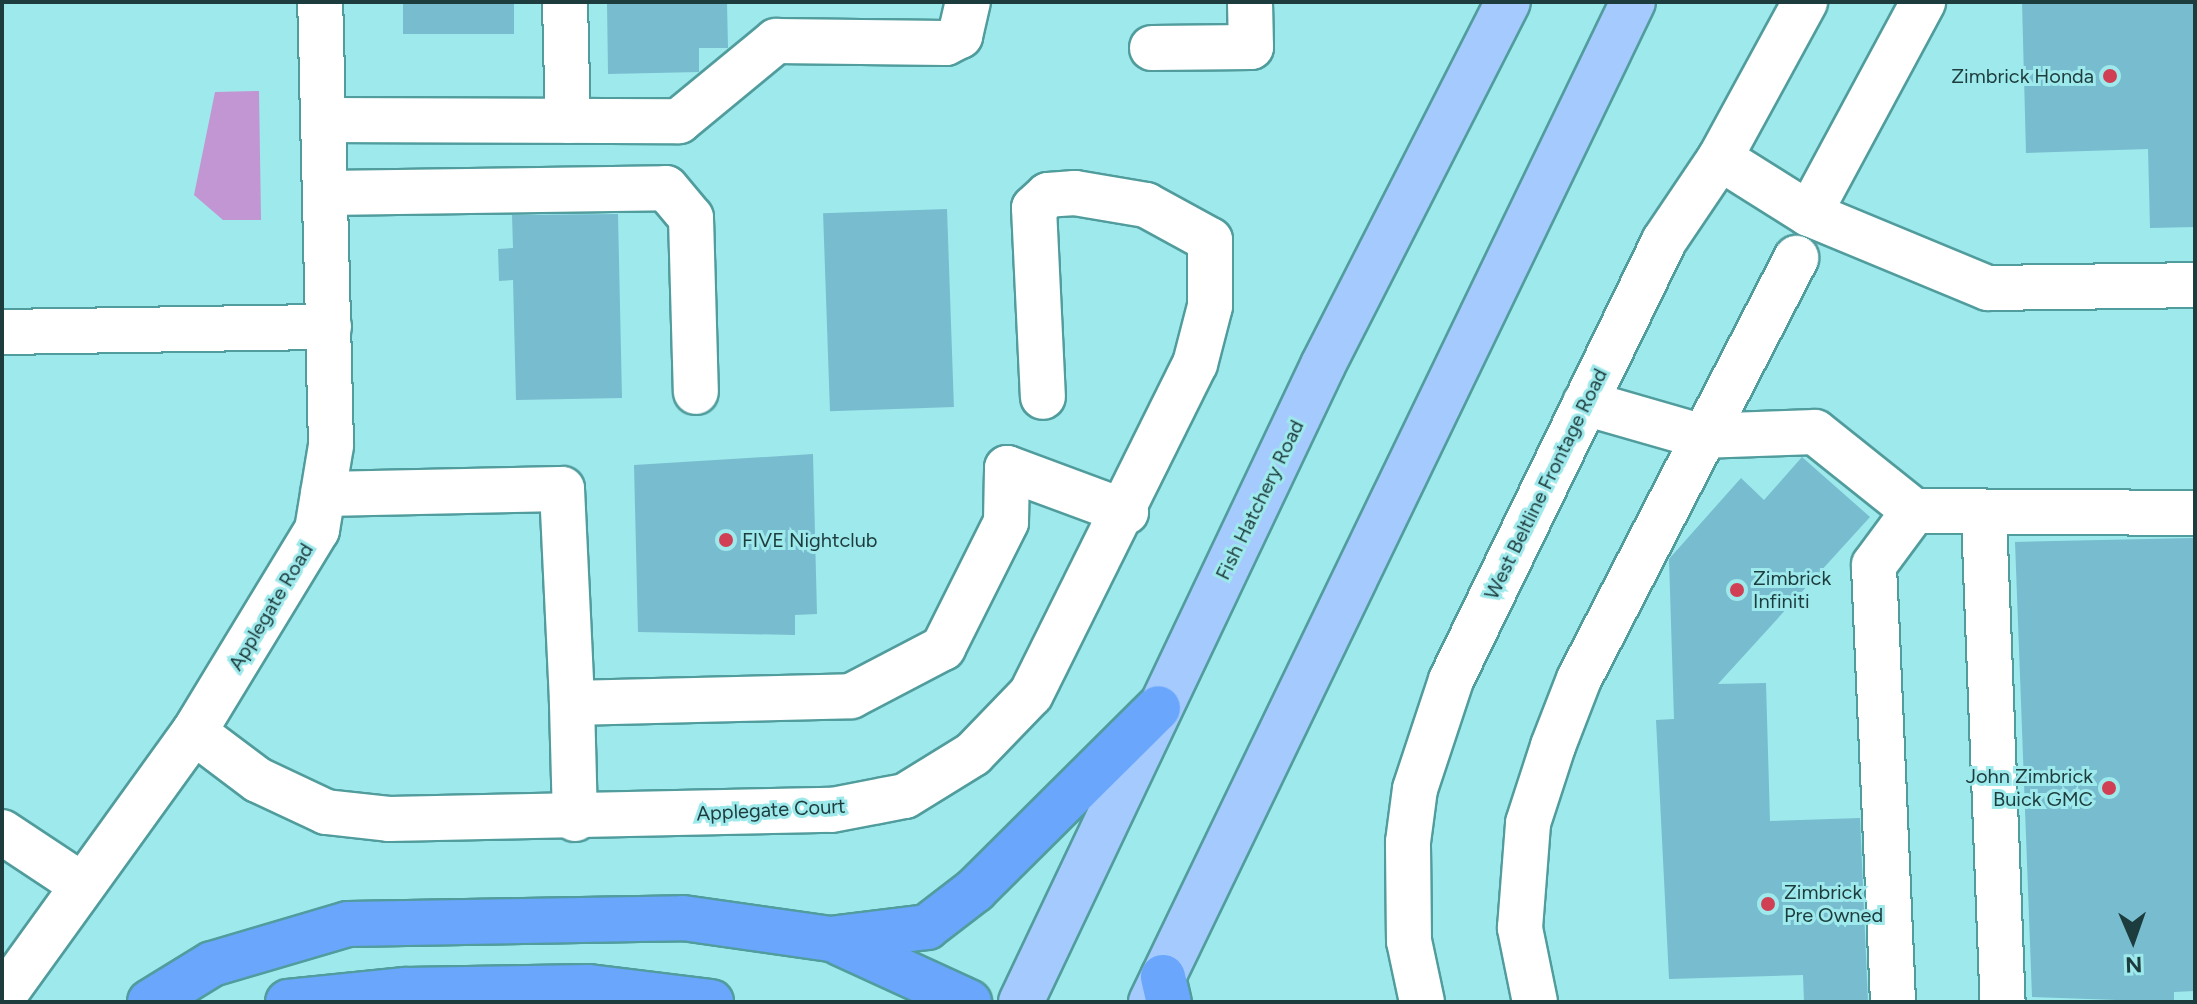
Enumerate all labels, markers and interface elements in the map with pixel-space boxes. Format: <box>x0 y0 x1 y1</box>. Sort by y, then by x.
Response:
place label: Zimbrick Honda <box>1951 64 2094 88</box>
marker: Zimbrick Honda <box>2101 67 2119 85</box>
street label: West Beltline Frontage Road <box>1480 365 1612 603</box>
street label: Fish Hatchery Road <box>1211 416 1309 584</box>
place label: FIVE Nightclub <box>742 528 878 552</box>
marker: FIVE Nightclub <box>717 531 735 549</box>
street label: Applegate Road <box>224 539 318 675</box>
place label: Zimbrick Infiniti <box>1753 566 1831 613</box>
marker: Zimbrick Infiniti <box>1728 581 1746 599</box>
place label: John Zimbrick Buick GMC <box>1966 764 2093 811</box>
marker: John Zimbrick Buick GMC <box>2100 779 2118 797</box>
street label: Applegate Court <box>696 794 846 826</box>
place label: Zimbrick Pre Owned <box>1784 880 1883 927</box>
marker: Zimbrick Pre Owned <box>1759 895 1777 913</box>
north arrow <box>2093 900 2173 980</box>
text: N <box>2125 951 2143 978</box>

